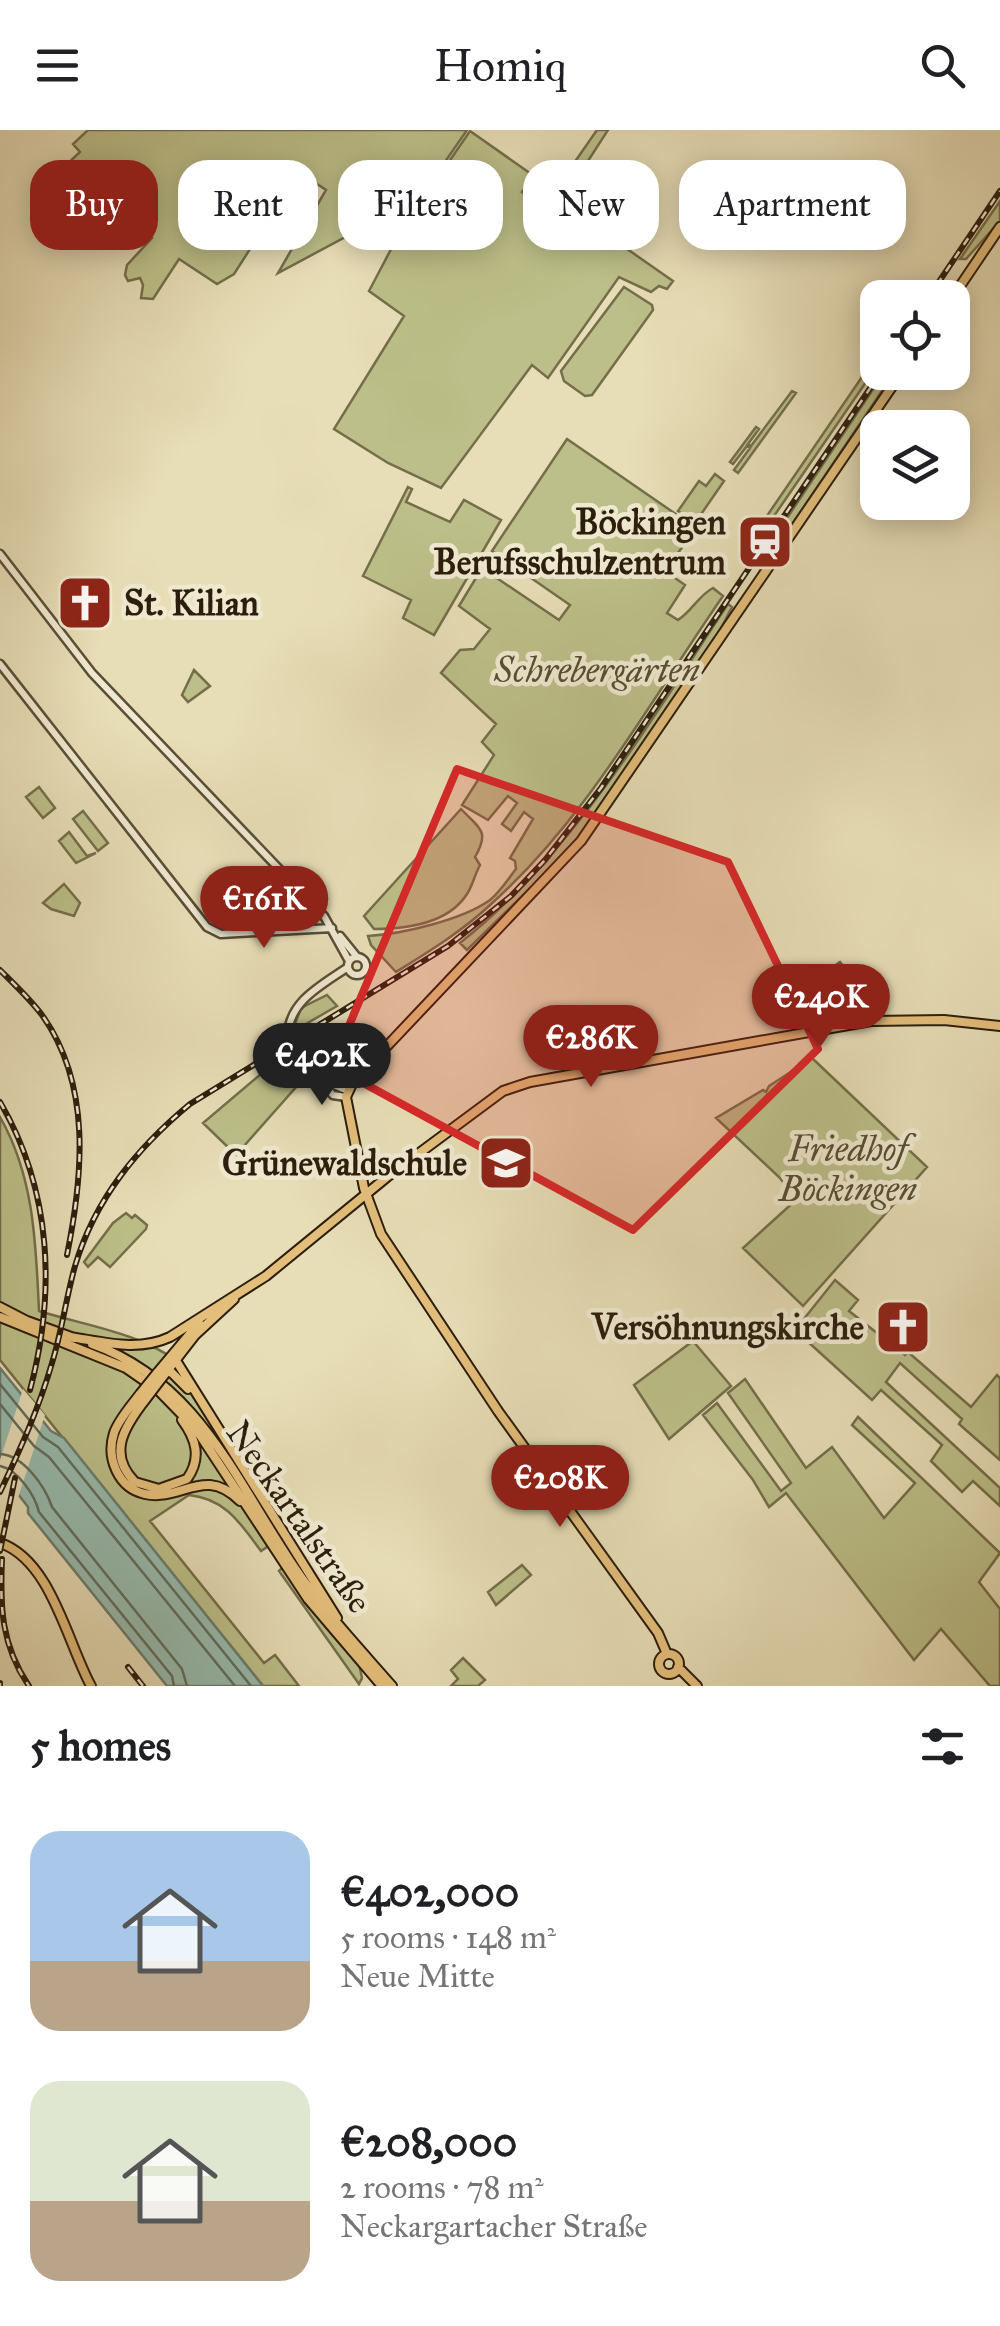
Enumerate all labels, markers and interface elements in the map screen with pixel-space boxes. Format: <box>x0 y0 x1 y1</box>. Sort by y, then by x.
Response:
icon: menu <box>30 38 85 93</box>
text: Homiq <box>434 38 566 93</box>
icon: search <box>915 38 970 93</box>
chip: Buy <box>30 160 158 250</box>
chip: Rent <box>178 160 318 250</box>
chip: Filters <box>338 160 503 250</box>
chip: New <box>523 160 659 250</box>
chip: Apartment <box>679 160 906 250</box>
map controls <box>860 280 970 520</box>
button: locate <box>860 280 970 390</box>
button: layers <box>860 410 970 520</box>
place label: Böckingen Berufsschulzentrum <box>434 501 727 584</box>
station icon: Böckingen Berufsschulzentrum <box>735 512 795 572</box>
church icon: St. Kilian <box>55 573 115 633</box>
place label: St. Kilian <box>124 582 259 625</box>
park label: Schrebergärten <box>493 649 700 692</box>
pin: €161K <box>194 866 334 951</box>
text: €161K <box>222 879 306 918</box>
pin: €240K <box>751 964 891 1049</box>
text: €240K <box>774 977 868 1016</box>
pin: €286K <box>521 1005 661 1090</box>
text: €286K <box>545 1018 637 1057</box>
pin: €402K <box>252 1023 392 1108</box>
text: €402K <box>275 1036 369 1075</box>
park label: Friedhof Böckingen <box>777 1128 917 1211</box>
school or university icon: Grünewaldschule <box>476 1133 536 1193</box>
place label: Grünewaldschule <box>222 1142 467 1185</box>
church icon: Versöhnungskirche <box>873 1297 933 1357</box>
place label: Versöhnungskirche <box>591 1306 864 1349</box>
street label: Neckartalstraße <box>217 1412 381 1622</box>
pin: €208K <box>490 1445 630 1530</box>
text: €208K <box>513 1458 607 1497</box>
icon: filters <box>915 1719 970 1774</box>
text: 5 homes <box>30 1720 171 1772</box>
text: €402,000 <box>340 1866 519 1918</box>
icon: home <box>110 1871 230 1991</box>
text: 5 rooms · 148 m² <box>340 1918 556 1957</box>
text: Neue Mitte <box>340 1957 495 1996</box>
text: €208,000 <box>340 2116 517 2168</box>
icon: home <box>110 2121 230 2241</box>
text: 2 rooms · 78 m² <box>340 2168 544 2207</box>
text: Neckargartacher Straße <box>340 2207 648 2246</box>

